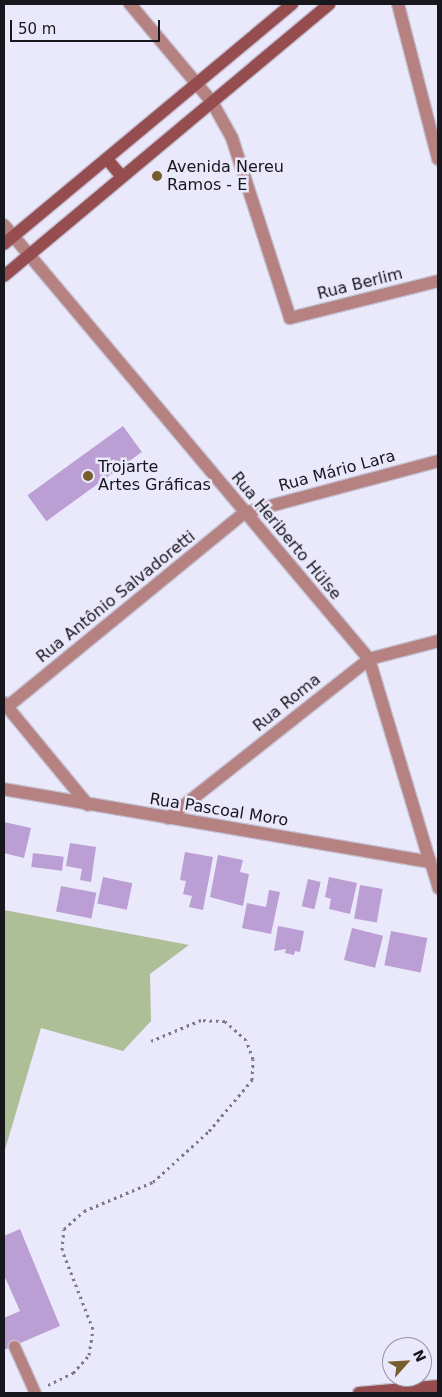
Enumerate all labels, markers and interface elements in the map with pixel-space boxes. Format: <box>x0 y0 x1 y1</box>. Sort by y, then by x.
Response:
scale bar <box>12 10 162 42</box>
text: 50 m <box>18 20 56 38</box>
place label: Avenida Nereu Ramos - E <box>167 157 284 195</box>
marker: Avenida Nereu Ramos - E <box>151 170 163 182</box>
street label: Rua Berlim <box>315 264 405 304</box>
street label: Rua Mário Lara <box>277 446 397 496</box>
place label: Trojarte Artes Gráficas <box>98 457 211 495</box>
street label: Rua Heriberto Hülse <box>227 468 345 604</box>
marker: Trojarte Artes Gráficas <box>82 470 94 482</box>
street label: Rua Antônio Salvadoretti <box>33 527 199 667</box>
street label: Rua Roma <box>249 670 325 736</box>
street label: Rua Pascoal Moro <box>148 790 290 830</box>
north arrow <box>382 1337 432 1387</box>
text: N <box>410 1347 429 1365</box>

